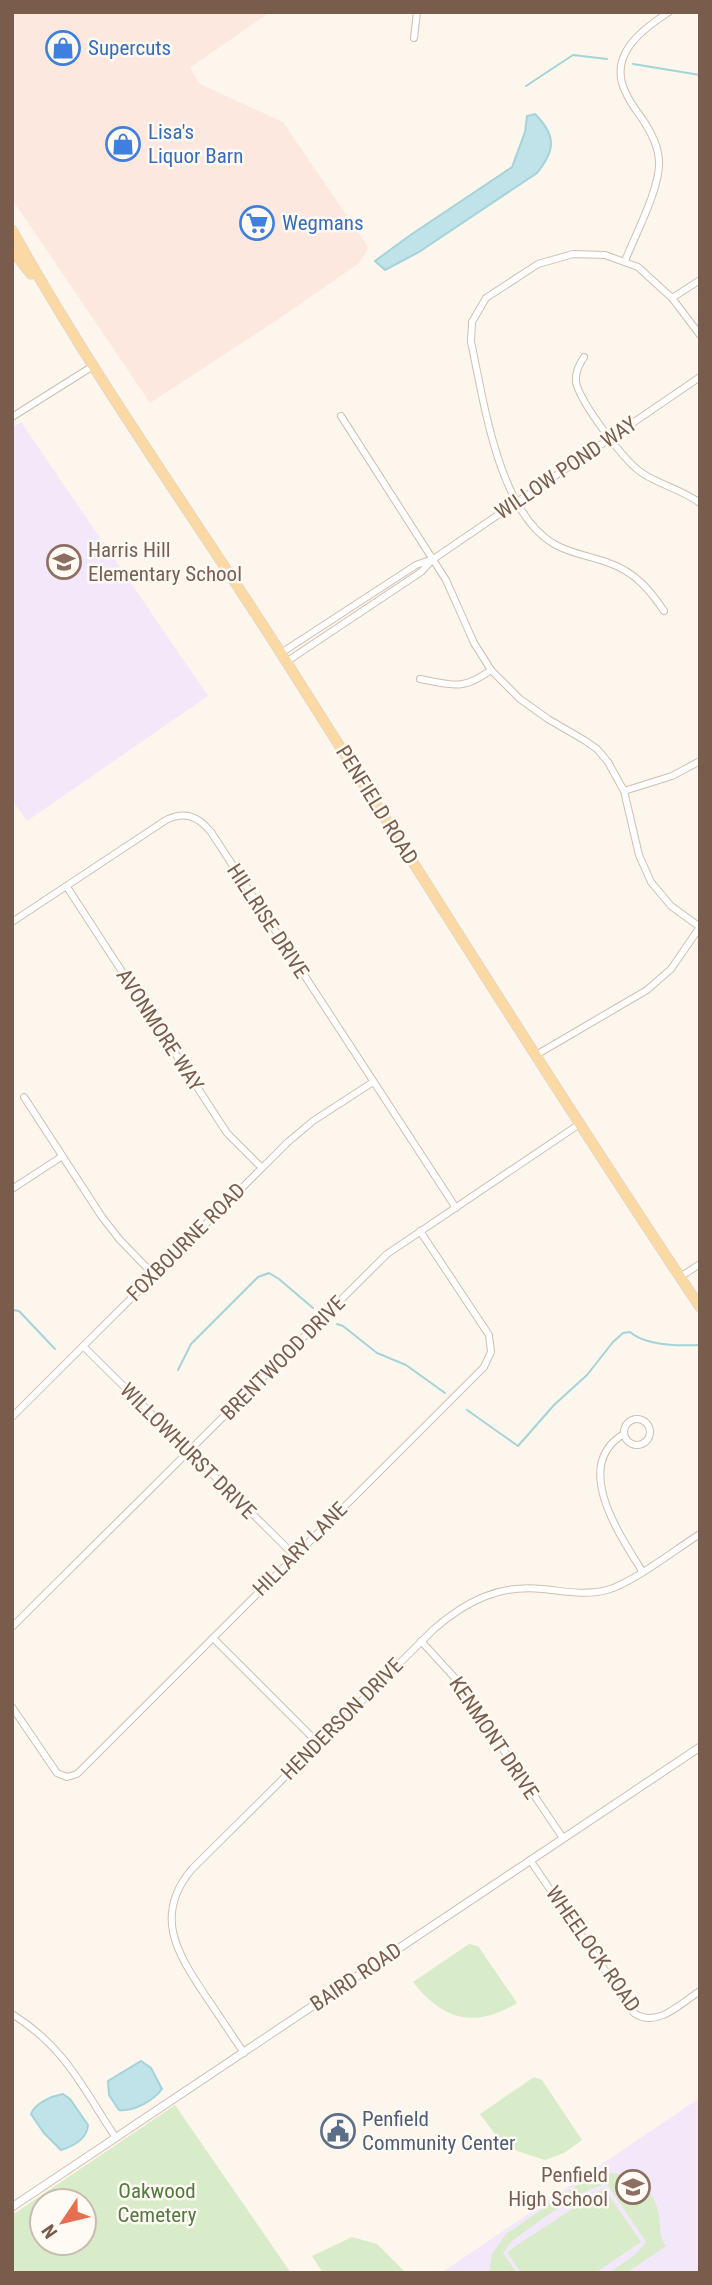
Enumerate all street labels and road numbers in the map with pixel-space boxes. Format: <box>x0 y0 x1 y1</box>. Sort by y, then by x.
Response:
street label: WILLOW POND WAY <box>491 412 641 524</box>
street label: PENFIELD ROAD <box>331 741 423 869</box>
street label: HILLRISE DRIVE <box>222 859 314 983</box>
street label: AVONMORE WAY <box>112 964 208 1096</box>
street label: FOXBOURNE ROAD <box>122 1178 250 1306</box>
street label: BRENTWOOD DRIVE <box>216 1291 350 1425</box>
street label: WILLOWHURST DRIVE <box>115 1378 261 1524</box>
street label: HILLARY LANE <box>248 1497 352 1601</box>
street label: HENDERSON DRIVE <box>276 1653 408 1785</box>
street label: KENMONT DRIVE <box>444 1672 544 1804</box>
street label: WHEELOCK ROAD <box>541 1882 645 2016</box>
street label: BAIRD ROAD <box>306 1938 406 2016</box>

